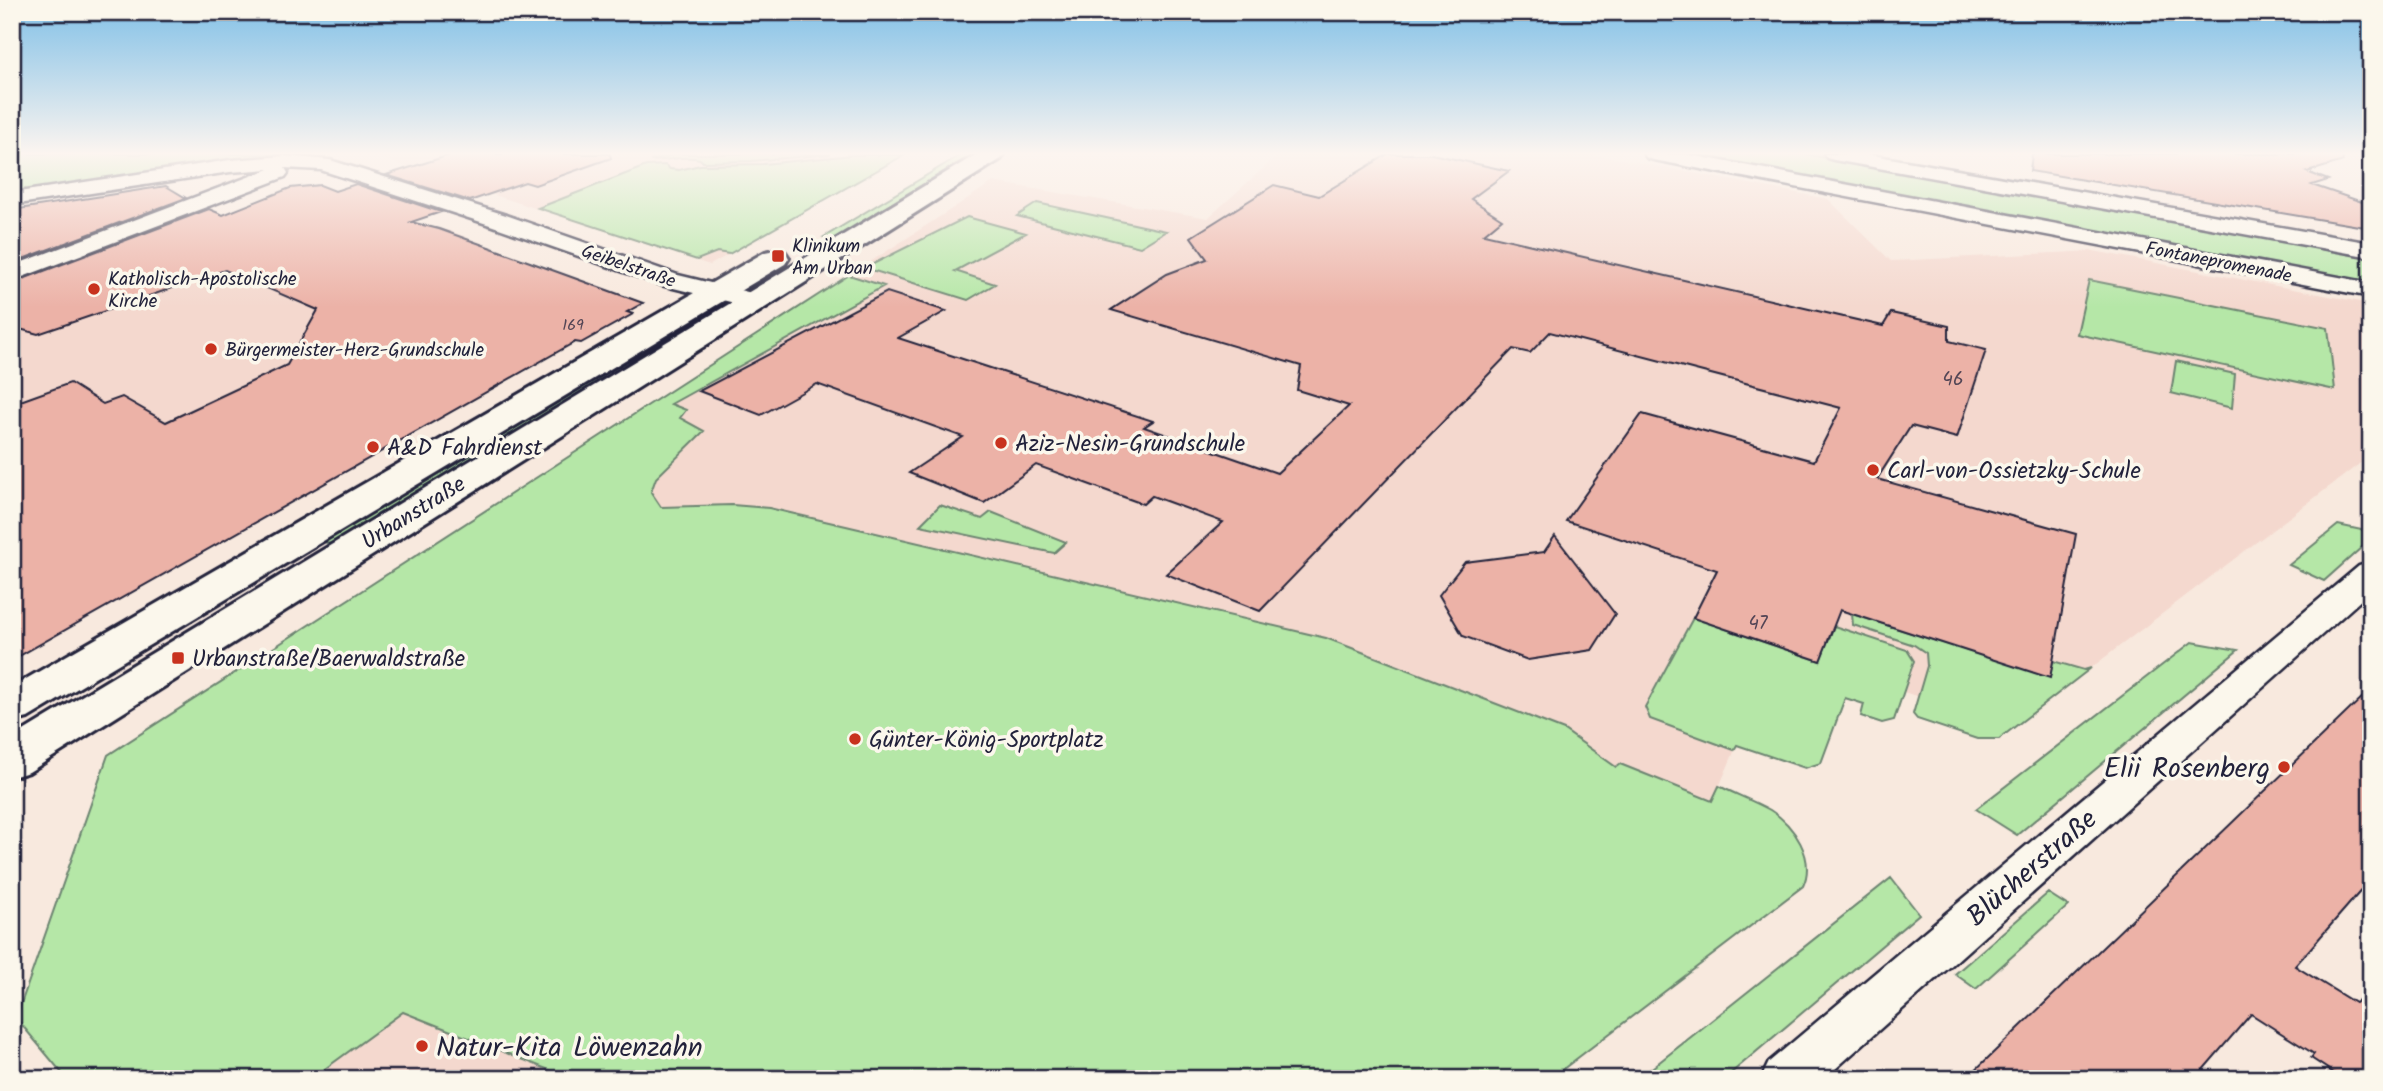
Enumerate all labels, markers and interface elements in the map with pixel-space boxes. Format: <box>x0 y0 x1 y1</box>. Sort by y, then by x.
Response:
place label: Klinikum Am Urban <box>792 232 873 284</box>
street label: Fontanepromenade <box>2143 234 2295 292</box>
street label: Geibelstraße <box>577 237 680 297</box>
marker: Klinikum Am Urban <box>770 248 786 264</box>
place label: Katholisch-Apostolische Kirche <box>108 265 297 317</box>
marker: Katholisch-Apostolische Kirche <box>86 281 102 297</box>
house number: 169 <box>562 313 584 338</box>
place label: Bürgermeister-Herz-Grundschule <box>225 336 484 366</box>
marker: Bürgermeister-Herz-Grundschule <box>203 341 219 357</box>
house number: 46 <box>1942 365 1964 395</box>
place label: Aziz-Nesin-Grundschule <box>1015 427 1245 463</box>
place label: A&D Fahrdienst <box>387 431 543 467</box>
marker: Aziz-Nesin-Grundschule <box>993 435 1009 451</box>
marker: A&D Fahrdienst <box>365 439 381 455</box>
place label: Carl-von-Ossietzky-Schule <box>1887 454 2141 490</box>
marker: Carl-von-Ossietzky-Schule <box>1865 462 1881 478</box>
street label: Urbanstraße <box>355 467 473 560</box>
house number: 47 <box>1748 609 1769 639</box>
place label: Urbanstraße/Baerwaldstraße <box>192 642 465 678</box>
marker: Urbanstraße/Baerwaldstraße <box>170 650 186 666</box>
place label: Günter-König-Sportplatz <box>869 723 1104 759</box>
marker: Günter-König-Sportplatz <box>847 731 863 747</box>
place label: Elii Rosenberg <box>2104 747 2270 792</box>
marker: Elii Rosenberg <box>2276 759 2292 775</box>
street label: Blücherstraße <box>1957 799 2109 939</box>
place label: Natur-Kita Löwenzahn <box>436 1026 703 1071</box>
marker: Natur-Kita Löwenzahn <box>414 1038 430 1054</box>

